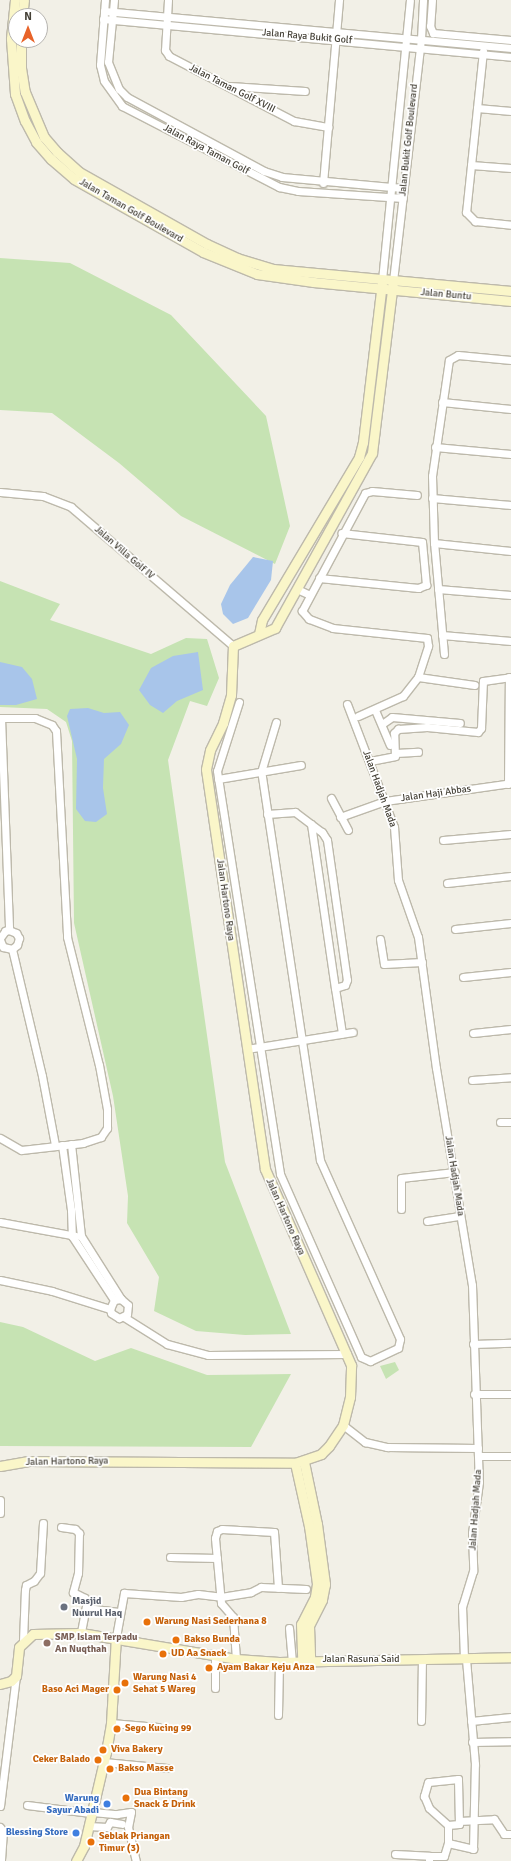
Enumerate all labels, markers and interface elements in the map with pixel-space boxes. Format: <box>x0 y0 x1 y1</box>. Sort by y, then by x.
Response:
north arrow <box>8 8 48 48</box>
text: N <box>24 10 32 23</box>
street label: Jalan Raya Bukit Golf <box>261 27 353 47</box>
street label: Jalan Taman Golf XVIII <box>187 62 277 116</box>
street label: Jalan Bukit Golf Boulevard <box>397 83 421 197</box>
street label: Jalan Raya Taman Golf <box>161 122 251 178</box>
street label: Jalan Taman Golf Boulevard <box>77 176 185 246</box>
street label: Jalan Buntu <box>420 287 472 303</box>
street label: Jalan Villa Golf IV <box>92 524 156 582</box>
street label: Jalan Hadjah Mada <box>360 749 398 829</box>
street label: Jalan Haji Abbas <box>400 783 472 805</box>
street label: Jalan Hartono Raya <box>213 858 237 942</box>
street label: Jalan Hadjah Mada <box>442 1135 466 1217</box>
street label: Jalan Hartono Raya <box>263 1177 307 1257</box>
street label: Jalan Hartono Raya <box>26 1455 108 1469</box>
street label: Jalan Hadjah Mada <box>467 1469 485 1551</box>
place label: Masjid Nuurul Haq <box>72 1595 122 1618</box>
marker: Masjid Nuurul Haq <box>59 1602 69 1612</box>
place label: Warung Nasi Sederhana 8 <box>155 1616 267 1628</box>
marker: Warung Nasi Sederhana 8 <box>142 1617 152 1627</box>
place label: SMP Islam Terpadu An Nuqthah <box>55 1631 138 1654</box>
place label: Bakso Bunda <box>184 1634 240 1646</box>
marker: Bakso Bunda <box>171 1635 181 1645</box>
marker: SMP Islam Terpadu An Nuqthah <box>42 1638 52 1648</box>
place label: UD Aa Snack <box>171 1648 226 1660</box>
marker: UD Aa Snack <box>158 1649 168 1659</box>
street label: Jalan Rasuna Said <box>322 1654 400 1666</box>
place label: Ayam Bakar Keju Anza <box>217 1662 315 1674</box>
marker: Ayam Bakar Keju Anza <box>204 1663 214 1673</box>
place label: Warung Nasi 4 Sehat 5 Wareg <box>133 1671 196 1694</box>
marker: Warung Nasi 4 Sehat 5 Wareg <box>120 1678 130 1688</box>
place label: Baso Aci Mager <box>42 1684 109 1696</box>
marker: Baso Aci Mager <box>112 1685 122 1695</box>
place label: Sego Kucing 99 <box>125 1723 191 1735</box>
marker: Sego Kucing 99 <box>112 1724 122 1734</box>
place label: Viva Bakery <box>111 1744 163 1756</box>
marker: Viva Bakery <box>98 1745 108 1755</box>
place label: Ceker Balado <box>33 1754 90 1766</box>
marker: Ceker Balado <box>93 1755 103 1765</box>
place label: Bakso Masse <box>118 1763 174 1775</box>
marker: Bakso Masse <box>105 1764 115 1774</box>
place label: Dua Bintang Snack & Drink <box>134 1786 196 1810</box>
place label: Warung Sayur Abadi <box>47 1792 99 1816</box>
marker: Dua Bintang Snack & Drink <box>121 1793 131 1803</box>
marker: Warung Sayur Abadi <box>102 1799 112 1809</box>
place label: Blessing Store <box>6 1827 68 1839</box>
marker: Blessing Store <box>71 1828 81 1838</box>
place label: Seblak Priangan Timur (3) <box>99 1830 170 1854</box>
marker: Seblak Priangan Timur (3) <box>86 1837 96 1847</box>

